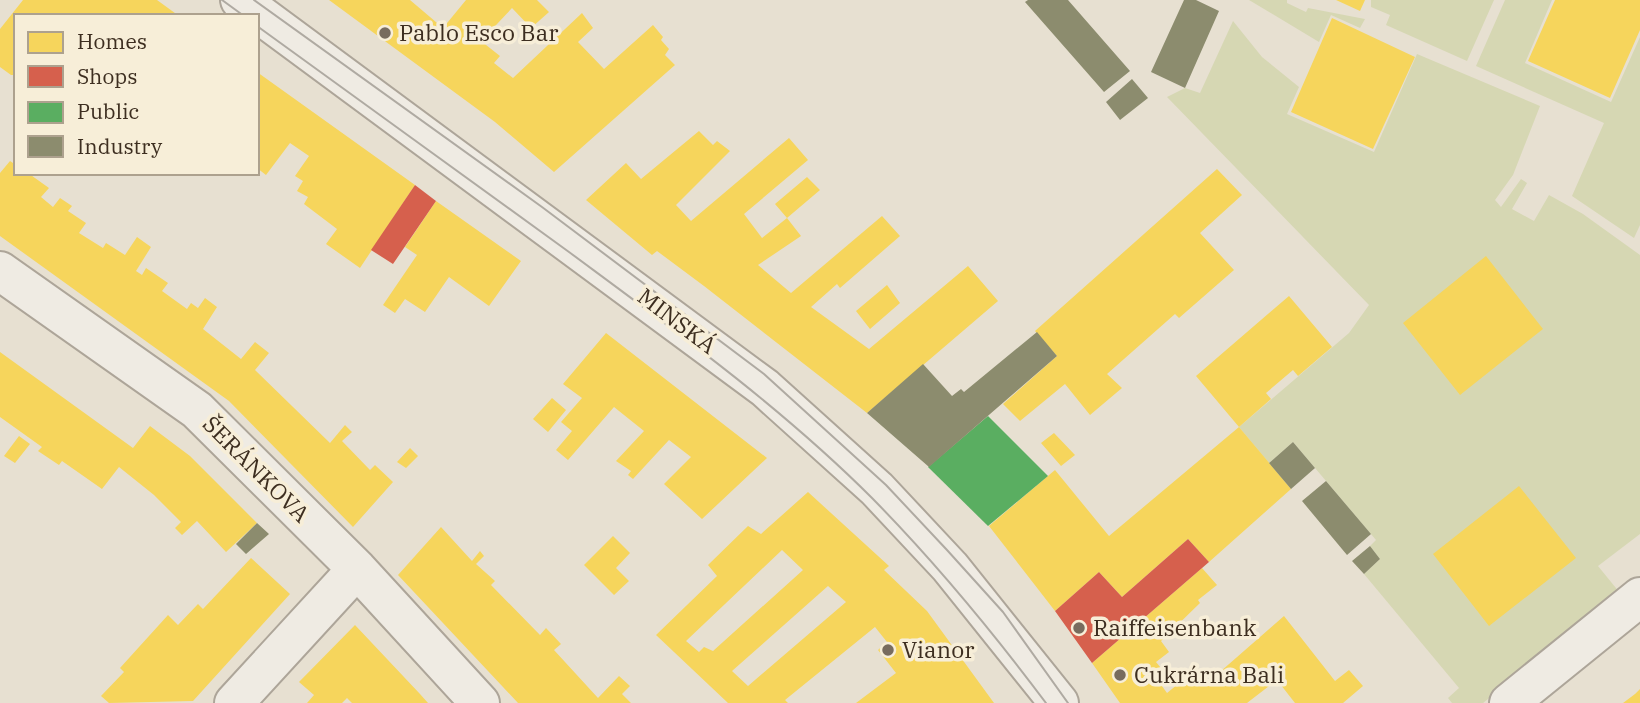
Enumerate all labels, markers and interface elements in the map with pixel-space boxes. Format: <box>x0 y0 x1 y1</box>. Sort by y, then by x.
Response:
legend <box>14 14 259 175</box>
place label: Pablo Esco Bar <box>399 17 558 47</box>
marker: Pablo Esco Bar <box>377 25 393 41</box>
text: Homes <box>77 27 147 55</box>
text: Shops <box>77 62 137 90</box>
text: Public <box>77 97 139 125</box>
text: Industry <box>77 132 163 160</box>
street label: MINSKÁ <box>632 281 723 360</box>
street label: ŠERÁNKOVA <box>197 408 317 528</box>
place label: Raiffeisenbank <box>1093 612 1257 642</box>
marker: Raiffeisenbank <box>1071 620 1087 636</box>
place label: Vianor <box>902 634 974 664</box>
marker: Vianor <box>880 642 896 658</box>
place label: Cukrárna Bali <box>1134 659 1284 689</box>
marker: Cukrárna Bali <box>1112 667 1128 683</box>

